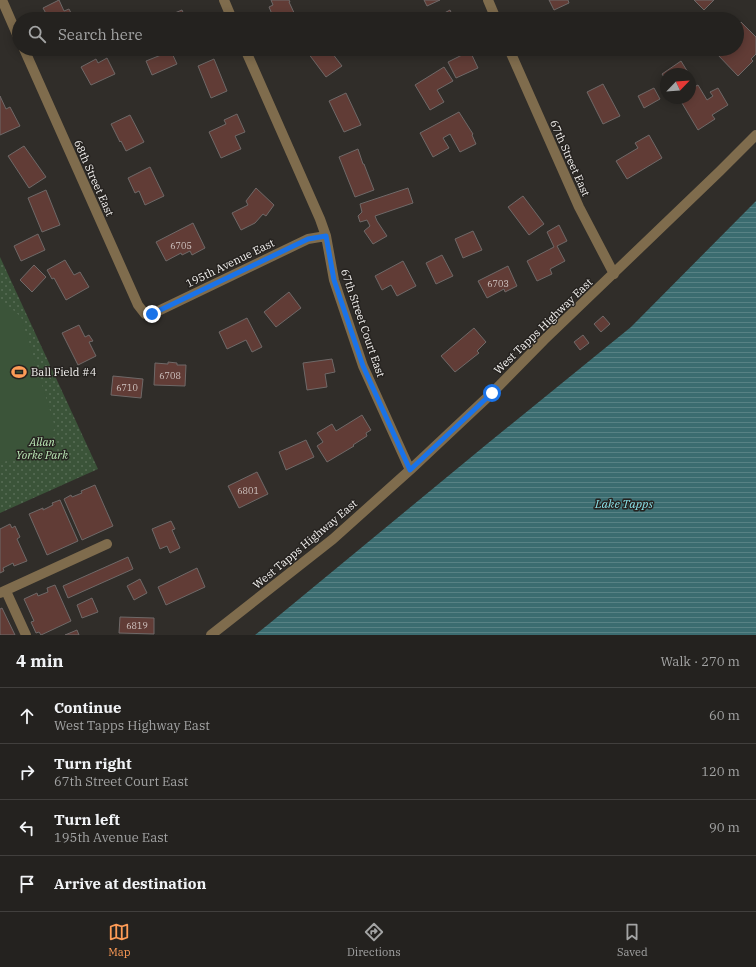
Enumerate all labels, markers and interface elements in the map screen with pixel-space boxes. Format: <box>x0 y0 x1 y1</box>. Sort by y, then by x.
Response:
search box <box>12 12 744 56</box>
icon: search <box>26 23 48 45</box>
text: Search here <box>58 25 143 44</box>
north arrow <box>660 68 696 104</box>
street label: 67th Street East <box>547 118 593 198</box>
street label: 68th Street East <box>71 138 117 218</box>
street label: 195th Avenue East <box>184 235 277 290</box>
house number: 6705 <box>170 240 192 251</box>
street label: 67th Street Court East <box>338 267 388 379</box>
street label: West Tapps Highway East <box>491 275 595 377</box>
house number: 6703 <box>487 278 509 289</box>
route end <box>143 305 161 323</box>
sports icon: Ball Field #4 <box>10 363 28 381</box>
place label: Ball Field #4 <box>31 365 97 379</box>
house number: 6708 <box>159 370 181 381</box>
house number: 6710 <box>116 382 138 393</box>
route start <box>483 384 501 402</box>
park label: Allan Yorke Park <box>16 435 68 462</box>
house number: 6801 <box>237 485 259 496</box>
street label: West Tapps Highway East <box>250 496 360 592</box>
water label: Lake Tapps <box>594 496 653 511</box>
house number: 6819 <box>126 620 148 631</box>
text: 4 min <box>16 650 64 672</box>
text: Walk · 270 m <box>661 653 740 670</box>
text: Continue <box>54 698 121 717</box>
icon: ahead <box>16 705 38 727</box>
text: 60 m <box>709 707 740 724</box>
text: West Tapps Highway East <box>54 717 210 734</box>
text: Turn right <box>54 754 132 773</box>
icon: right <box>16 761 38 783</box>
text: 120 m <box>701 763 740 780</box>
text: 67th Street Court East <box>54 773 188 790</box>
text: Turn left <box>54 810 120 829</box>
icon: left <box>16 817 38 839</box>
text: 90 m <box>709 819 740 836</box>
text: 195th Avenue East <box>54 829 168 846</box>
icon: arrive <box>16 873 38 895</box>
text: Arrive at destination <box>54 874 206 893</box>
tab: Map <box>108 921 131 959</box>
tab: Directions <box>347 921 401 959</box>
tab: Saved <box>617 921 648 959</box>

